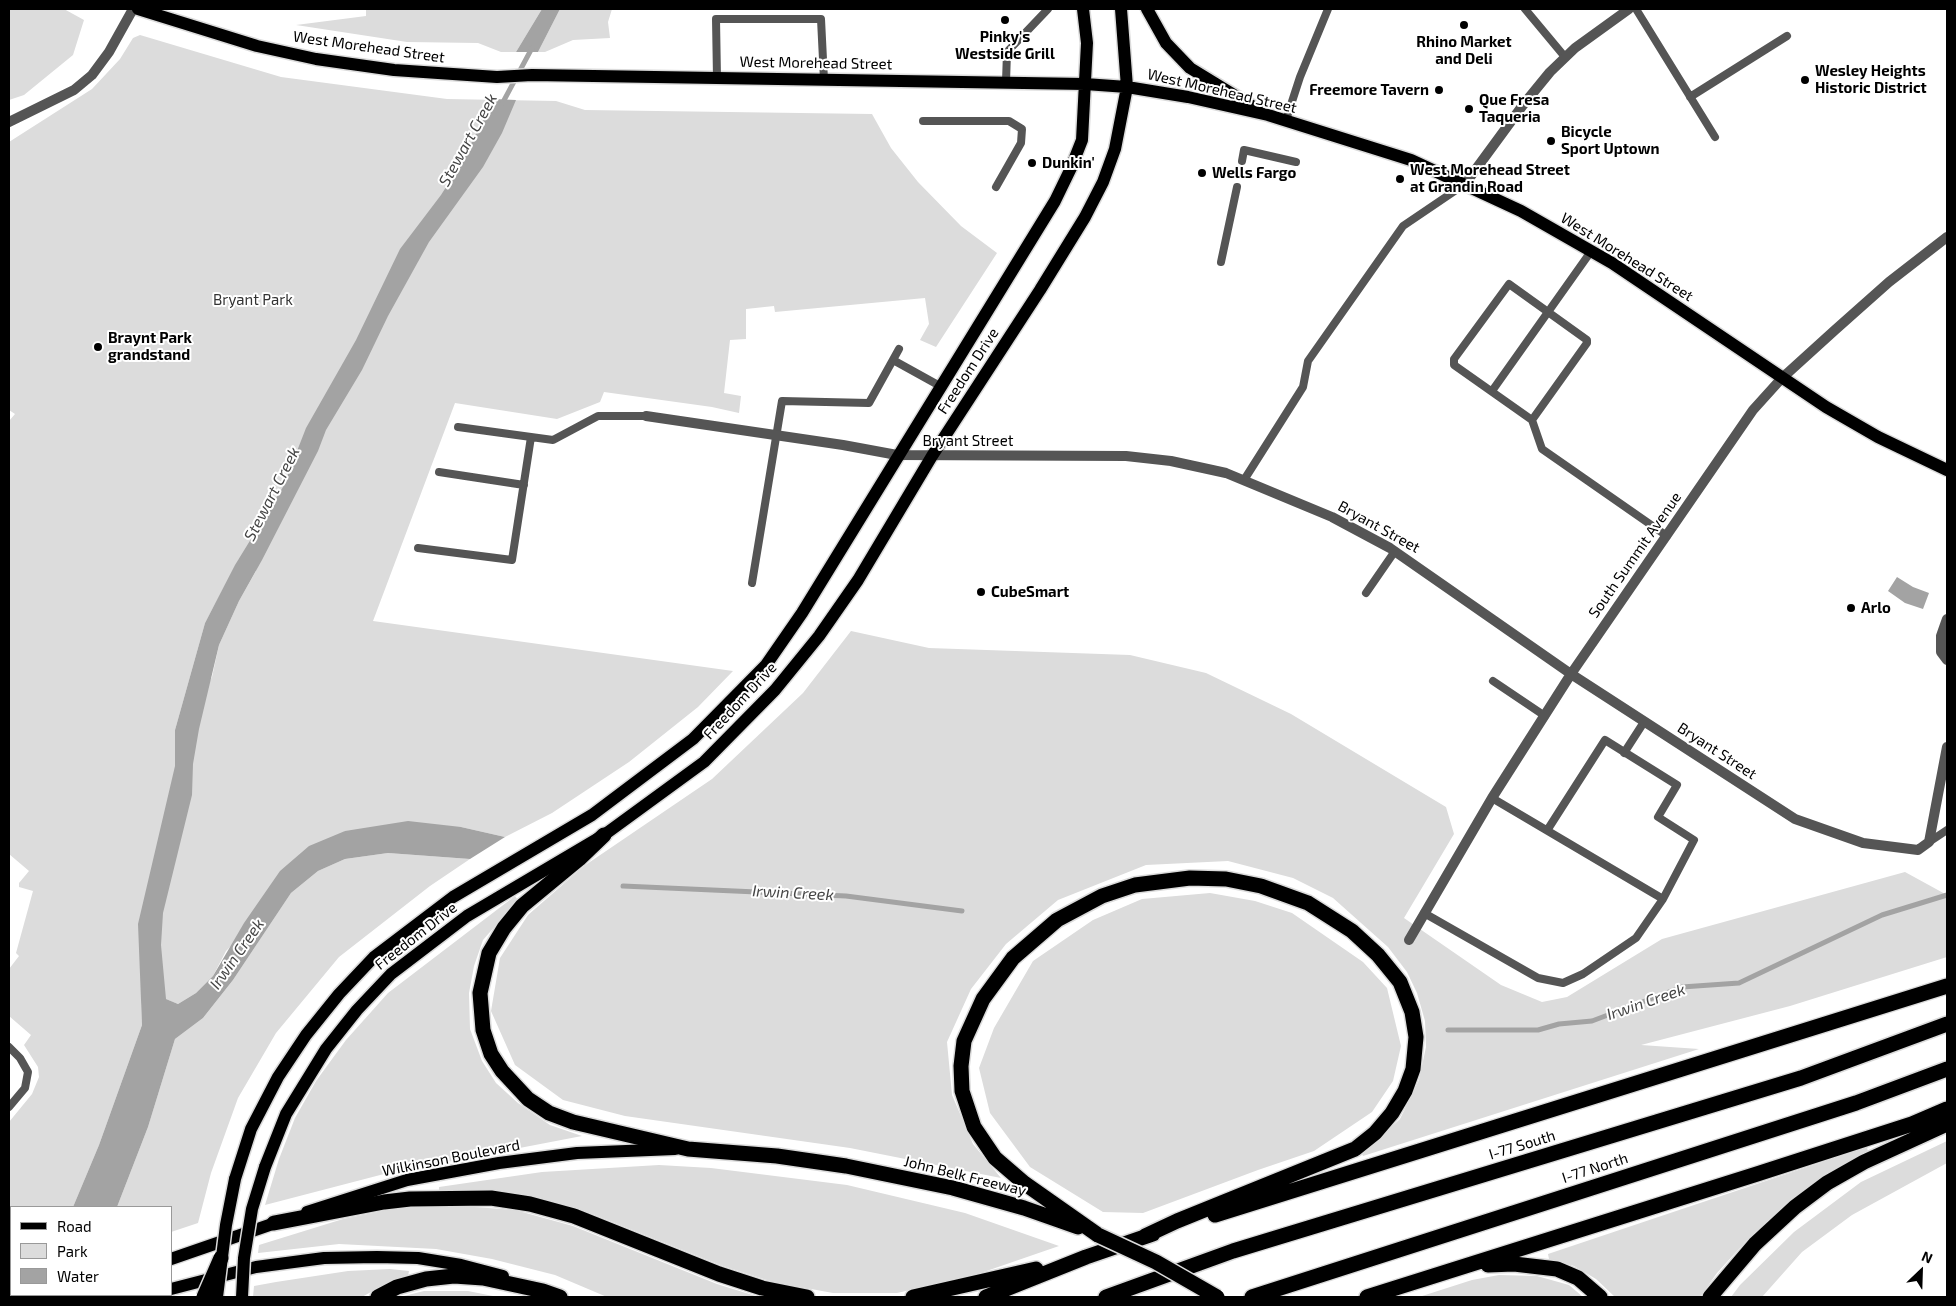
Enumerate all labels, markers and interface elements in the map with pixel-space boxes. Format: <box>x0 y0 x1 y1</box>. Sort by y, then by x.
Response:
marker: Pinky's Westside Grill <box>999 14 1011 26</box>
marker: Rhino Market and Deli <box>1458 19 1470 31</box>
street label: West Morehead Street <box>292 27 446 67</box>
place label: Pinky's Westside Grill <box>955 28 1055 63</box>
place label: Rhino Market and Deli <box>1416 33 1512 68</box>
street label: West Morehead Street <box>739 53 893 73</box>
place label: Wesley Heights Historic District <box>1815 62 1927 97</box>
street label: West Morehead Street <box>1146 65 1298 117</box>
marker: Wesley Heights Historic District <box>1799 74 1811 86</box>
place label: Freemore Tavern <box>1309 81 1429 99</box>
marker: Freemore Tavern <box>1433 84 1445 96</box>
water label: Stewart Creek <box>435 90 501 190</box>
place label: Que Fresa Taqueria <box>1479 91 1549 126</box>
marker: Que Fresa Taqueria <box>1463 103 1475 115</box>
place label: Bicycle Sport Uptown <box>1561 123 1659 158</box>
marker: Bicycle Sport Uptown <box>1545 135 1557 147</box>
place label: Dunkin' <box>1042 154 1095 172</box>
marker: Dunkin' <box>1026 157 1038 169</box>
place label: West Morehead Street at Grandin Road <box>1410 161 1570 196</box>
place label: Wells Fargo <box>1212 164 1296 182</box>
marker: Wells Fargo <box>1196 167 1208 179</box>
marker: West Morehead Street at Grandin Road <box>1394 173 1406 185</box>
street label: West Morehead Street <box>1557 209 1697 305</box>
park label: Bryant Park <box>213 291 293 309</box>
street label: Freedom Drive <box>934 325 1002 417</box>
place label: Braynt Park grandstand <box>108 329 192 364</box>
marker: Braynt Park grandstand <box>92 341 104 353</box>
street label: Bryant Street <box>923 432 1013 450</box>
water label: Stewart Creek <box>240 444 304 544</box>
street label: South Summit Avenue <box>1585 489 1685 621</box>
street label: Bryant Street <box>1335 497 1423 557</box>
place label: CubeSmart <box>991 583 1069 601</box>
marker: CubeSmart <box>975 586 987 598</box>
place label: Arlo <box>1861 599 1891 617</box>
marker: Arlo <box>1845 602 1857 614</box>
street label: Freedom Drive <box>700 659 780 743</box>
street label: Bryant Street <box>1674 719 1760 783</box>
water label: Irwin Creek <box>752 881 834 905</box>
street label: Freedom Drive <box>371 898 461 974</box>
water label: Irwin Creek <box>206 915 268 993</box>
water label: Irwin Creek <box>1604 980 1688 1024</box>
street label: I-77 South <box>1487 1126 1557 1164</box>
street label: Wilkinson Boulevard <box>381 1136 521 1180</box>
street label: I-77 North <box>1560 1149 1630 1187</box>
street label: John Belk Freeway <box>902 1152 1028 1200</box>
legend <box>10 1206 172 1296</box>
text: Road <box>57 1217 92 1235</box>
text: Park <box>57 1242 88 1260</box>
north arrow <box>1896 1246 1946 1296</box>
text: N <box>1919 1247 1935 1267</box>
text: Water <box>57 1267 99 1285</box>

